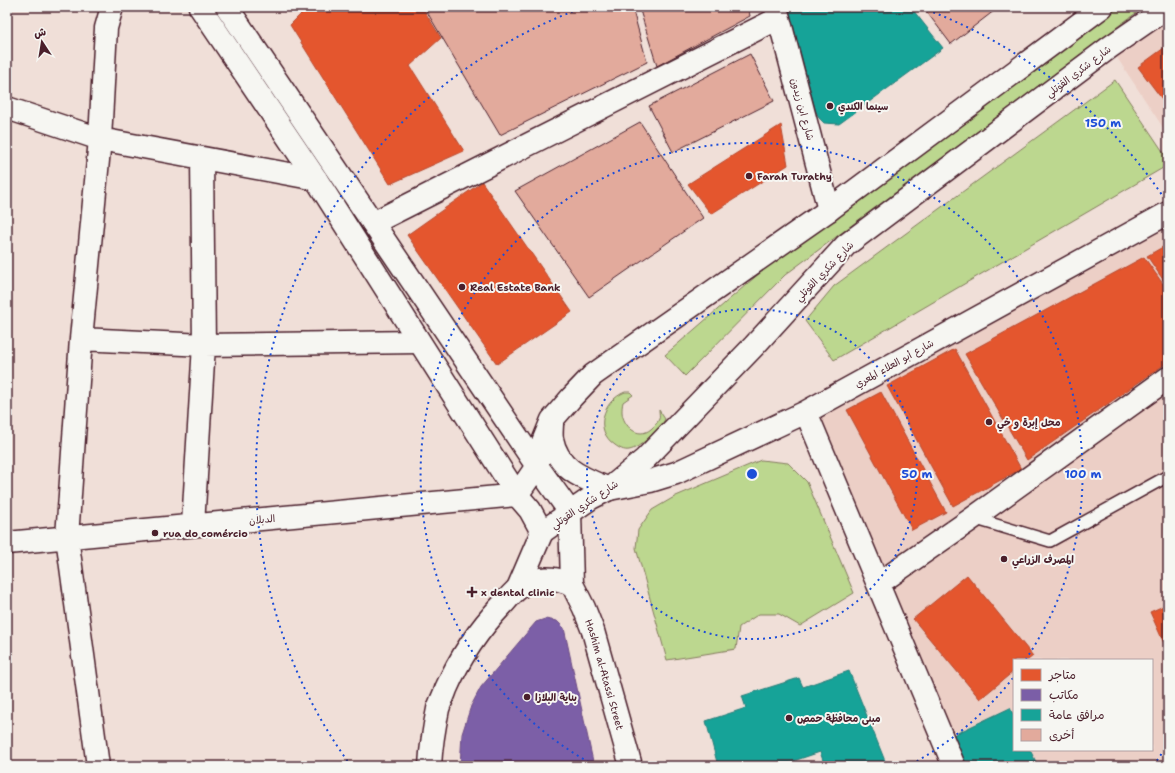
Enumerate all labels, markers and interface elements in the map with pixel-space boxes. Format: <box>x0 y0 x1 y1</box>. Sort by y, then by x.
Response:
north arrow <box>22 22 62 62</box>
text: ش <box>33 24 48 41</box>
street label: شارع شكري القوتلي <box>1043 42 1116 103</box>
street label: شارع ابن زيدون <box>787 77 817 142</box>
place label: سينما الكندي <box>838 100 889 115</box>
marker: سينما الكندي <box>825 101 835 111</box>
text: 150 m <box>1085 115 1121 131</box>
place label: Farah Turathy <box>757 170 832 183</box>
marker: Farah Turathy <box>744 171 754 181</box>
street label: شارع شكري القوتلي <box>792 238 859 306</box>
place label: Real Estate Bank <box>470 281 561 294</box>
marker: Real Estate Bank <box>457 282 467 292</box>
street label: شارع أبو العلاء المعري <box>852 336 937 392</box>
place label: محل إبرة و خي <box>997 416 1061 432</box>
marker: محل إبرة و خي <box>984 417 994 427</box>
text: 50 m <box>902 466 933 482</box>
text: 100 m <box>1065 466 1102 482</box>
centre of rings <box>745 467 759 481</box>
street label: شارع شكري القوتلي <box>548 477 622 534</box>
street label: الدبلان <box>248 512 276 527</box>
place label: rua do comércio <box>163 527 248 540</box>
marker: rua do comércio <box>150 528 160 538</box>
place label: المصرف الزراعي <box>1012 553 1074 569</box>
marker: المصرف الزراعي <box>999 554 1009 564</box>
marker: x dental clinic <box>466 586 478 598</box>
place label: x dental clinic <box>481 586 554 599</box>
street label: Hashim al-Atassi Street <box>582 617 627 731</box>
legend <box>1013 659 1153 751</box>
text: متاجر <box>1048 667 1076 683</box>
text: مكاتب <box>1049 687 1078 703</box>
place label: بناية البلازا <box>535 691 577 704</box>
marker: بناية البلازا <box>522 692 532 702</box>
text: مرافق عامة <box>1049 707 1105 723</box>
place label: مبنى محافظة حمص <box>797 712 881 725</box>
marker: مبنى محافظة حمص <box>784 713 794 723</box>
text: أخرى <box>1049 727 1074 743</box>

